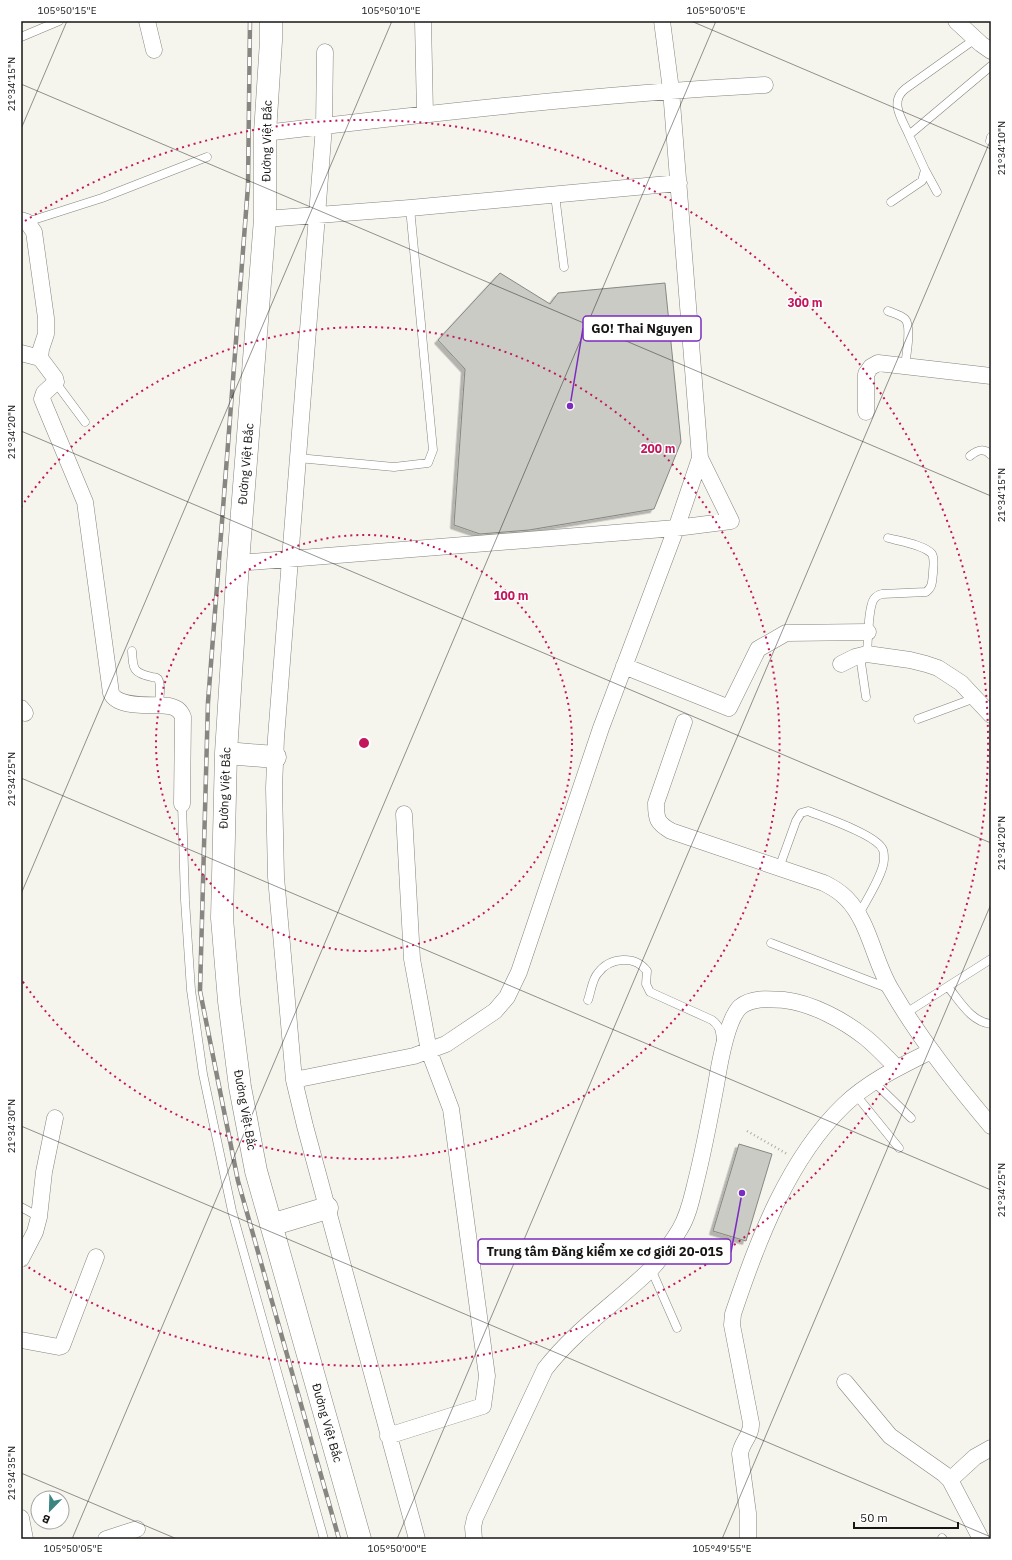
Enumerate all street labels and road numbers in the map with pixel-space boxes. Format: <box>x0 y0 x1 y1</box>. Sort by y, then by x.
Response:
street label: Đường Việt Bắc <box>258 100 275 182</box>
street label: Đường Việt Bắc <box>234 423 257 505</box>
street label: Đường Việt Bắc <box>216 747 233 829</box>
street label: Đường Việt Bắc <box>231 1068 260 1152</box>
street label: Đường Việt Bắc <box>309 1381 346 1464</box>

